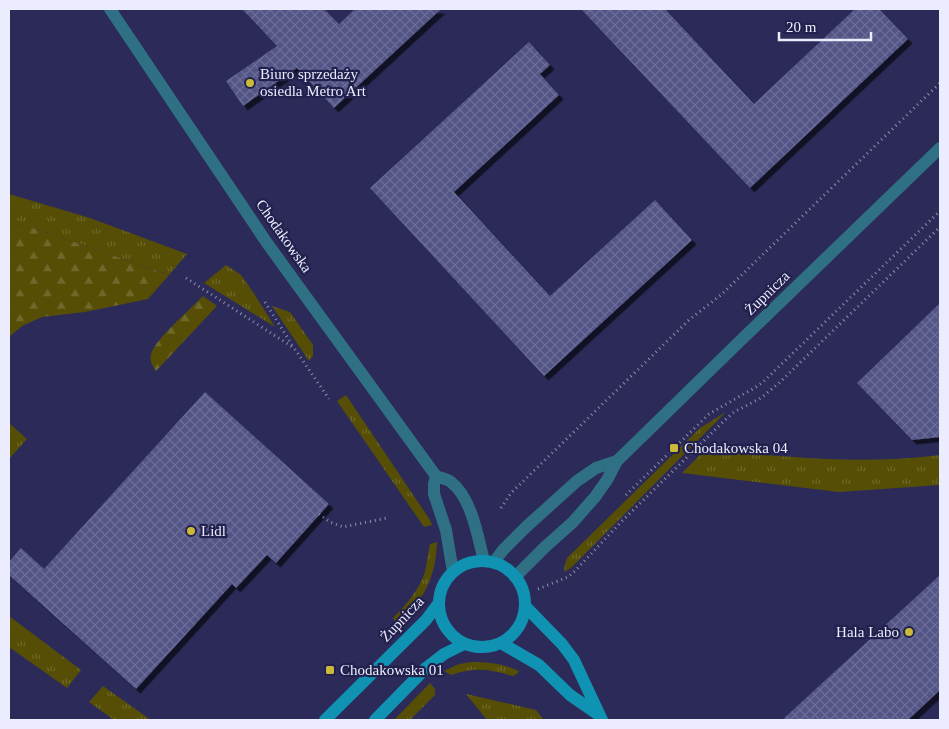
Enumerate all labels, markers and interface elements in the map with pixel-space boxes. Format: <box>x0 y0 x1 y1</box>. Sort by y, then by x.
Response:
scale bar <box>779 10 872 42</box>
text: 20 m <box>786 19 817 35</box>
place label: Biuro sprzedaży osiedla Metro Art <box>260 66 367 99</box>
marker: Biuro sprzedaży osiedla Metro Art <box>244 77 256 89</box>
street label: Chodakowska <box>253 197 315 276</box>
street label: Żupnicza <box>741 268 793 318</box>
place label: Chodakowska 04 <box>684 440 788 456</box>
marker: Chodakowska 04 <box>668 442 680 454</box>
place label: Lidl <box>201 523 226 539</box>
marker: Lidl <box>185 525 197 537</box>
street label: Żupnicza <box>377 593 427 645</box>
place label: Hala Labo <box>836 624 899 640</box>
marker: Hala Labo <box>903 626 915 638</box>
place label: Chodakowska 01 <box>340 662 444 678</box>
marker: Chodakowska 01 <box>324 664 336 676</box>

